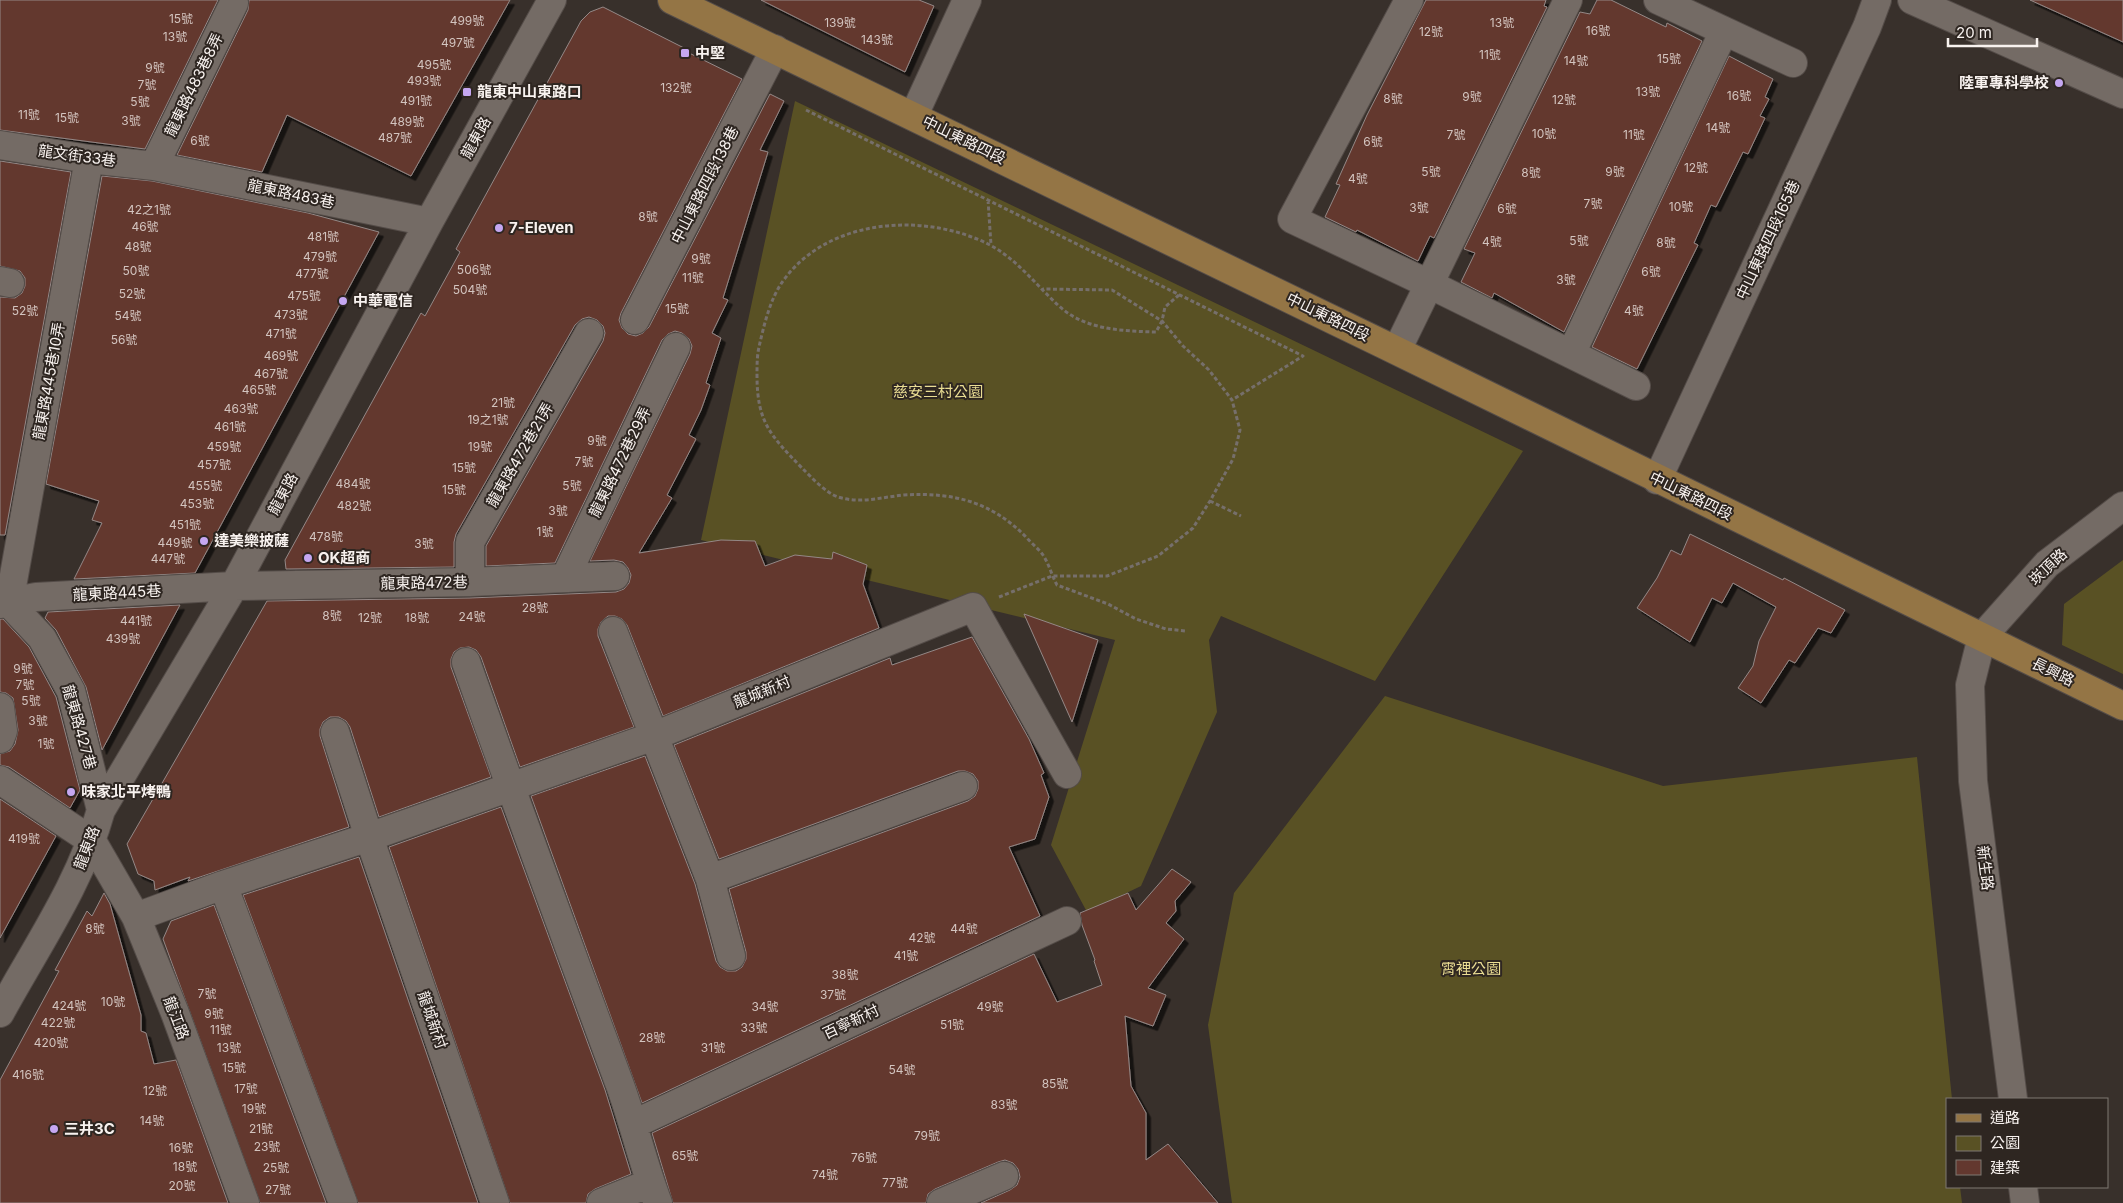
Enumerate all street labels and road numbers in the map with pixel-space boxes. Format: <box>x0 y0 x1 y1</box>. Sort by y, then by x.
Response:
street label: 龍東路483巷8弄 <box>160 30 227 140</box>
street label: 中山東路四段 <box>920 111 1009 168</box>
street label: 龍東路 <box>456 113 495 162</box>
street label: 中山東路四段138巷 <box>667 123 742 247</box>
street label: 龍文街33巷 <box>37 141 117 170</box>
street label: 龍東路483巷 <box>246 175 336 212</box>
street label: 中山東路四段165巷 <box>1732 177 1804 303</box>
street label: 中山東路四段 <box>1284 288 1373 345</box>
street label: 龍東路445巷10弄 <box>29 321 68 441</box>
street label: 龍東路472巷21弄 <box>482 399 557 510</box>
street label: 龍東路472巷29弄 <box>585 403 655 520</box>
street label: 中山東路四段 <box>1647 467 1736 524</box>
street label: 龍東路 <box>264 469 302 518</box>
street label: 崁頂路 <box>2025 544 2071 589</box>
street label: 龍東路472巷 <box>380 572 468 593</box>
street label: 龍東路445巷 <box>72 581 162 604</box>
street label: 長興路 <box>2029 653 2078 690</box>
street label: 龍城新村 <box>730 671 793 712</box>
street label: 龍東路427巷 <box>58 682 101 771</box>
street label: 龍東路 <box>70 823 103 872</box>
street label: 新生路 <box>1973 844 1998 891</box>
street label: 龍城新村 <box>414 988 451 1051</box>
street label: 龍江路 <box>160 993 193 1042</box>
street label: 百寧新村 <box>820 1000 882 1043</box>

